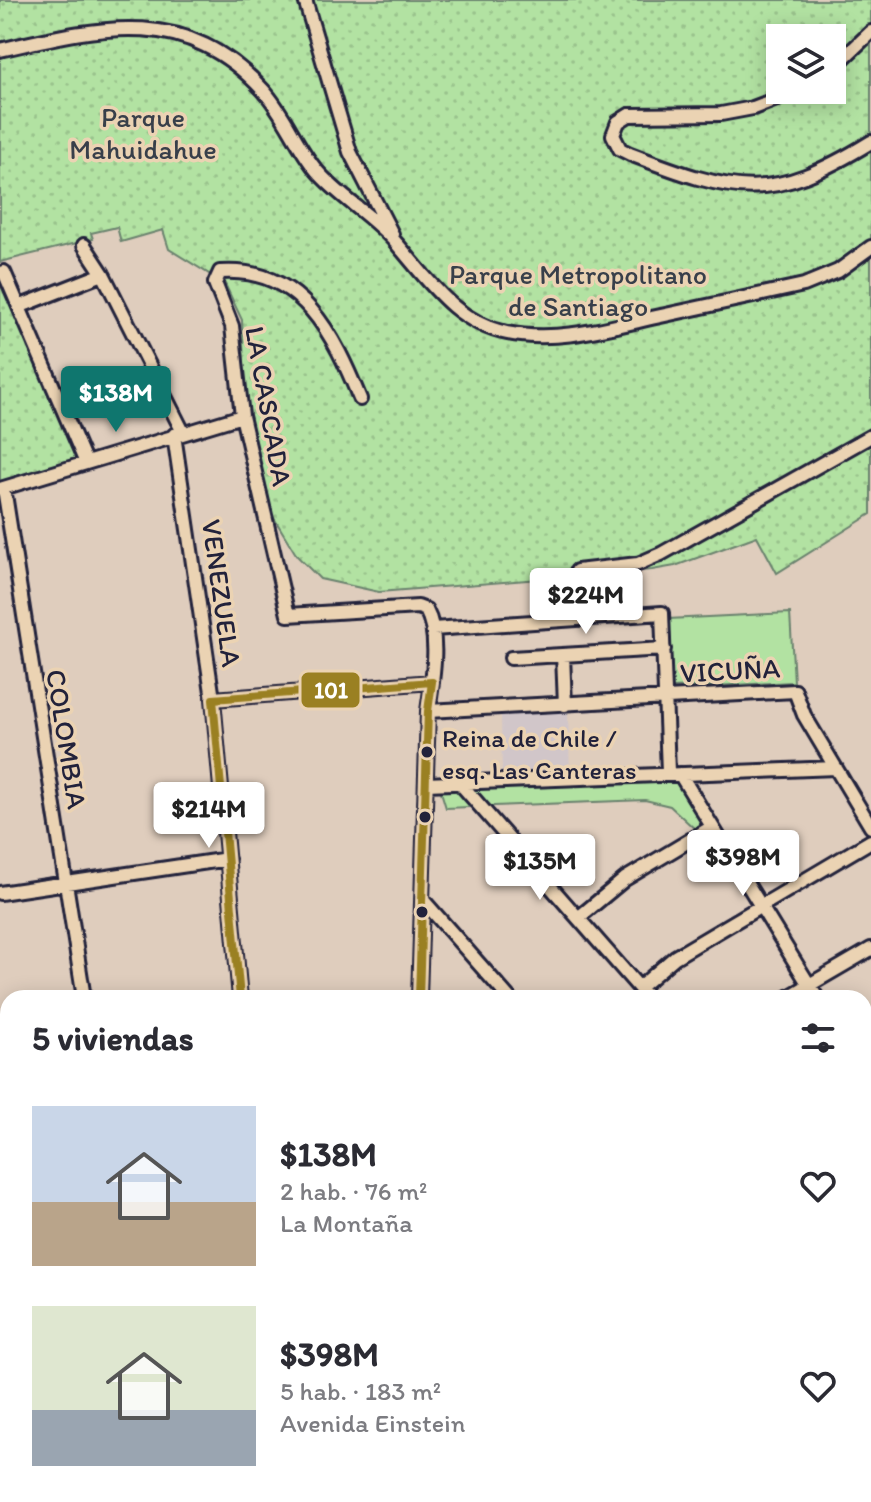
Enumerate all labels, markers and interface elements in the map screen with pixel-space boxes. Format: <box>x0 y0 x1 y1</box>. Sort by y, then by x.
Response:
map controls <box>766 24 846 104</box>
button: layers <box>766 24 846 104</box>
park label: Parque Mahuidahue <box>69 100 217 166</box>
park label: Parque Metropolitano de Santiago <box>449 257 707 323</box>
street label: LA CASCADA <box>238 323 300 489</box>
pin: $138M <box>60 366 172 434</box>
text: $138M <box>79 376 153 408</box>
street label: VENEZUELA <box>195 517 249 669</box>
pin: $224M <box>530 568 642 636</box>
text: $224M <box>548 578 624 610</box>
street label: VICUÑA <box>679 650 781 690</box>
street label: COLOMBIA <box>39 667 95 811</box>
line badge: 101 <box>300 671 361 709</box>
text: 101 <box>314 677 349 704</box>
place label: Reina de Chile / esq. Las Canteras <box>442 722 637 786</box>
marker: Reina de Chile / esq. Las Canteras <box>419 744 435 760</box>
pin: $214M <box>153 782 265 850</box>
text: $214M <box>172 792 246 824</box>
unlabelled marker <box>417 809 433 825</box>
pin: $398M <box>687 830 799 898</box>
pin: $135M <box>484 834 596 902</box>
text: $398M <box>705 840 781 872</box>
text: $135M <box>503 844 577 876</box>
unlabelled marker <box>414 904 430 920</box>
icon: filters <box>796 1016 840 1060</box>
text: 5 viviendas <box>32 1018 194 1059</box>
text: $138M <box>280 1134 377 1175</box>
icon: home <box>96 1138 192 1234</box>
icon: heart <box>796 1164 840 1208</box>
text: 2 hab. · 76 m² <box>280 1175 427 1207</box>
text: La Montaña <box>280 1207 413 1239</box>
text: $398M <box>280 1334 379 1375</box>
icon: home <box>96 1338 192 1434</box>
icon: heart <box>796 1364 840 1408</box>
text: 5 hab. · 183 m² <box>280 1375 441 1407</box>
text: Avenida Einstein <box>280 1407 465 1439</box>

